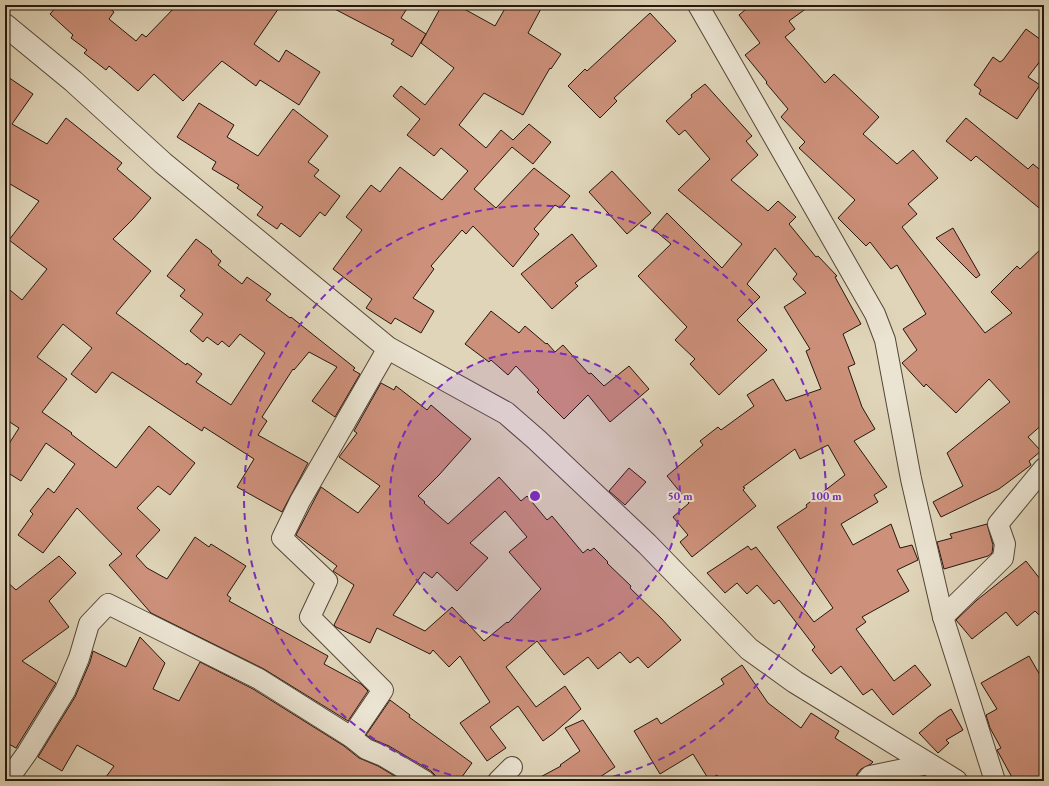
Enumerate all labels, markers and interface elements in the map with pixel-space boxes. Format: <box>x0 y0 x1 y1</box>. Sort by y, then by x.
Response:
text: 50 m <box>667 488 693 504</box>
text: 100 m <box>810 488 842 504</box>
centre of rings <box>528 489 542 503</box>

